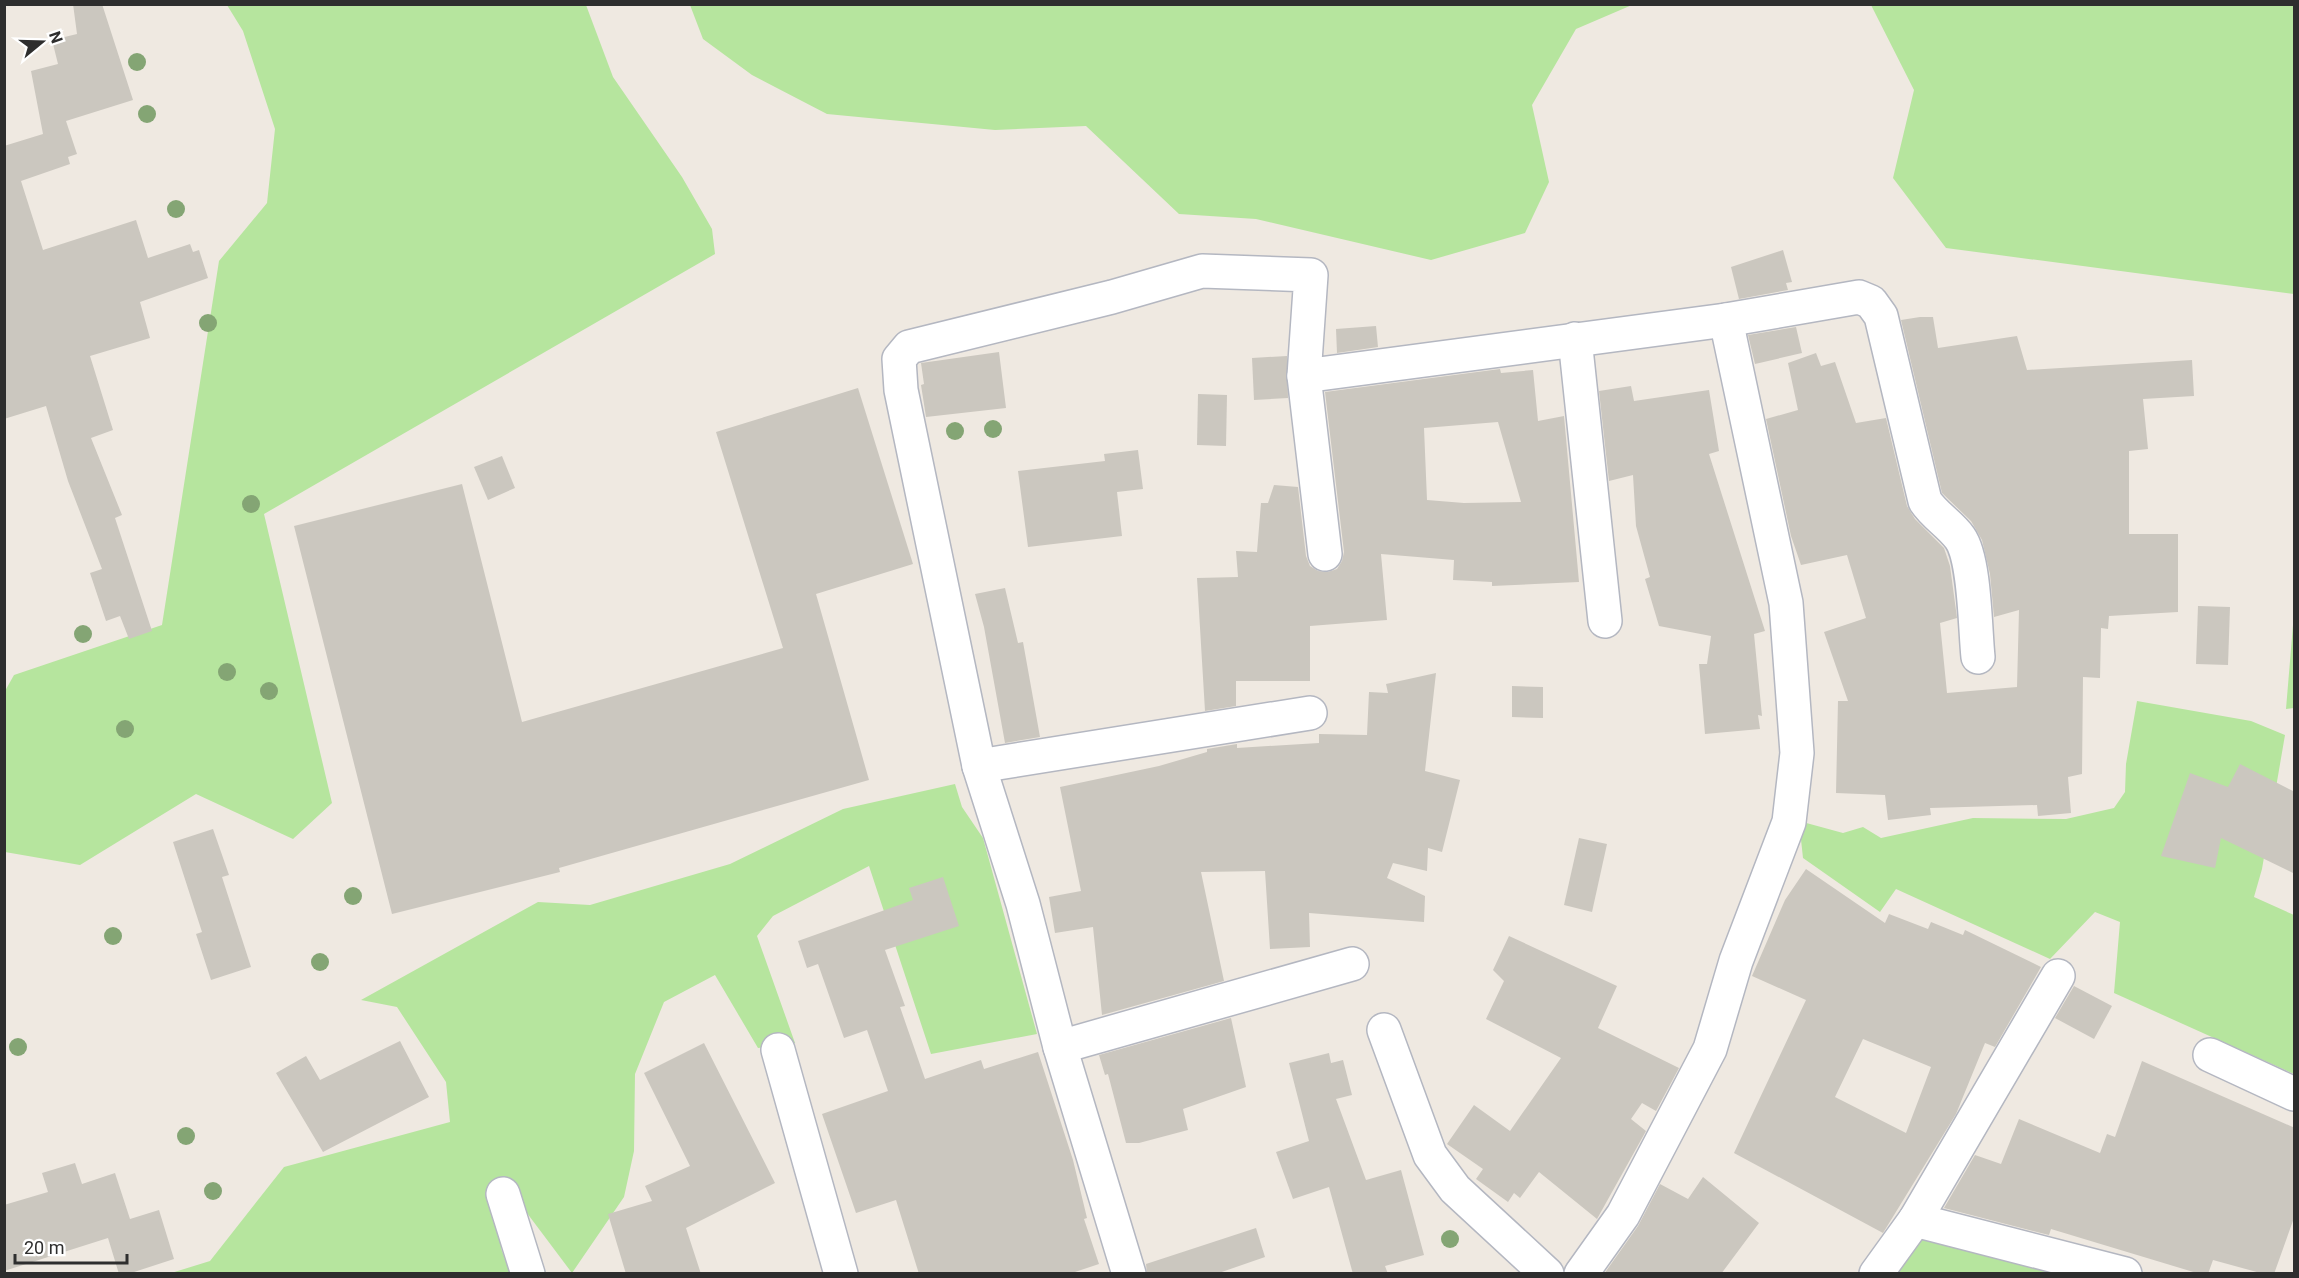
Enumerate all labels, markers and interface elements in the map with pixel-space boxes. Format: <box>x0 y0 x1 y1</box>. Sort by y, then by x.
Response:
north arrow <box>12 12 72 72</box>
text: N <box>45 29 67 46</box>
scale bar <box>15 1227 128 1265</box>
text: 20 m <box>24 1237 64 1258</box>

